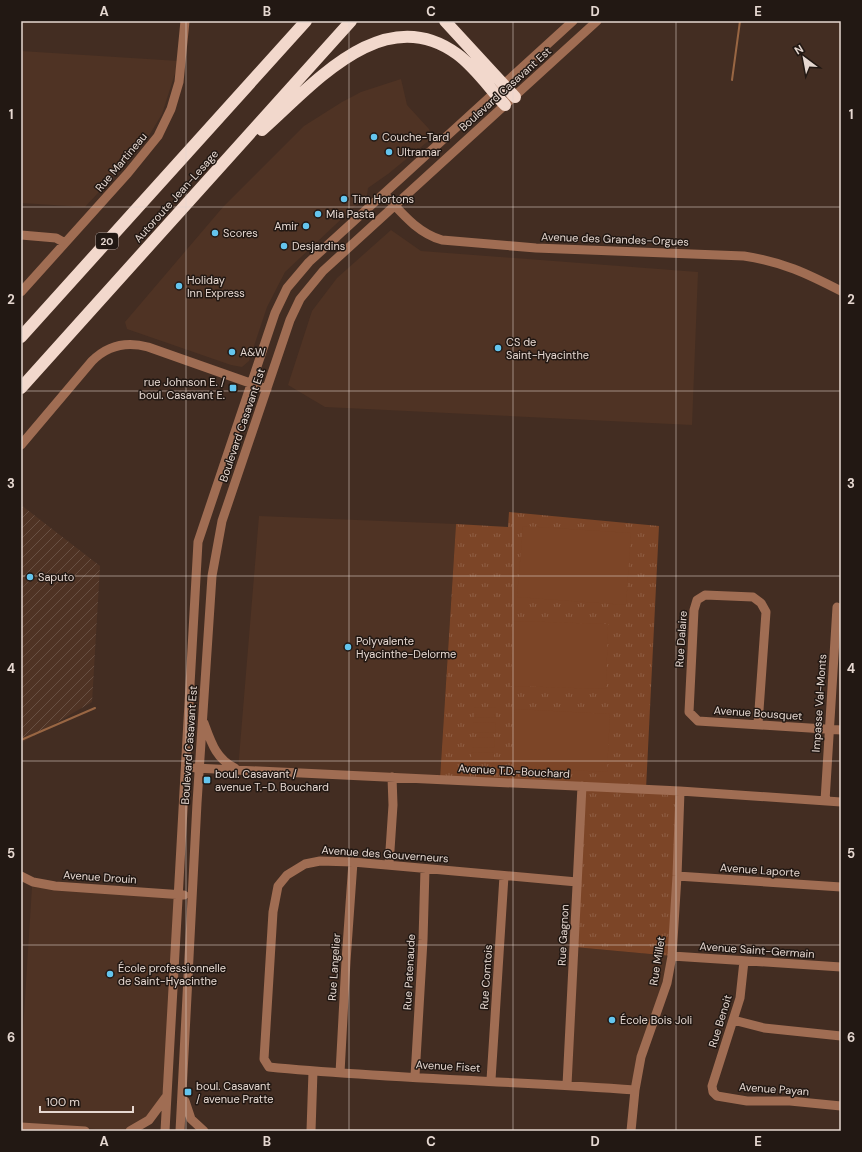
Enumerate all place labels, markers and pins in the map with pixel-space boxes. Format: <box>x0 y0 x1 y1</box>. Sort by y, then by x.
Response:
place label: Couche-Tard <box>382 130 449 144</box>
marker: Couche-Tard <box>369 132 379 142</box>
place label: Ultramar <box>397 145 441 159</box>
marker: Ultramar <box>384 147 394 157</box>
place label: Tim Hortons <box>352 192 414 206</box>
marker: Tim Hortons <box>339 194 349 204</box>
place label: Mia Pasta <box>326 207 375 221</box>
marker: Mia Pasta <box>313 209 323 219</box>
place label: Amir <box>274 219 298 233</box>
marker: Amir <box>301 221 311 231</box>
place label: Scores <box>223 226 258 240</box>
marker: Scores <box>210 228 220 238</box>
place label: Desjardins <box>292 239 345 253</box>
marker: Desjardins <box>279 241 289 251</box>
place label: Holiday Inn Express <box>187 273 245 300</box>
marker: Holiday Inn Express <box>174 281 184 291</box>
place label: CS de Saint-Hyacinthe <box>506 335 589 362</box>
marker: CS de Saint-Hyacinthe <box>493 343 503 353</box>
place label: A&W <box>240 345 266 359</box>
marker: A&W <box>227 347 237 357</box>
place label: rue Johnson E. / boul. Casavant E. <box>139 375 225 402</box>
marker: rue Johnson E. / boul. Casavant E. <box>228 383 238 393</box>
place label: Saputo <box>38 570 74 584</box>
marker: Saputo <box>25 572 35 582</box>
place label: Polyvalente Hyacinthe-Delorme <box>356 634 456 661</box>
marker: Polyvalente Hyacinthe-Delorme <box>343 642 353 652</box>
place label: boul. Casavant / avenue T.-D. Bouchard <box>215 767 329 794</box>
marker: boul. Casavant / avenue T.-D. Bouchard <box>202 775 212 785</box>
place label: École professionnelle de Saint-Hyacinthe <box>118 961 226 988</box>
marker: École professionnelle de Saint-Hyacinthe <box>105 969 115 979</box>
place label: École Bois Joli <box>620 1013 692 1027</box>
marker: École Bois Joli <box>607 1015 617 1025</box>
place label: boul. Casavant / avenue Pratte <box>196 1079 274 1106</box>
marker: boul. Casavant / avenue Pratte <box>183 1087 193 1097</box>

